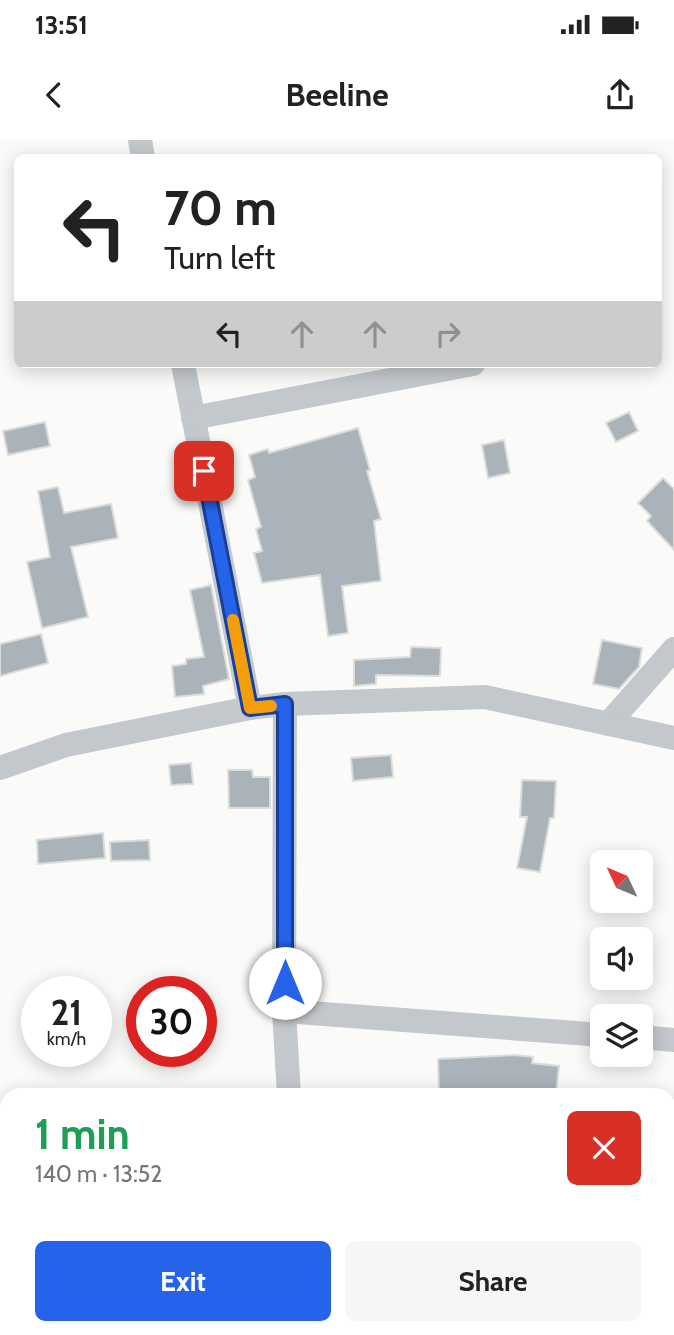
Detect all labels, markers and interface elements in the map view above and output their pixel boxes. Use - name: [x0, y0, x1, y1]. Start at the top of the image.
- text: 13:51: [35, 9, 88, 41]
- text: Beeline: [285, 75, 389, 114]
- icon: back: [35, 76, 73, 114]
- icon: share: [601, 76, 639, 114]
- text: 70 m: [164, 178, 277, 237]
- icon: left: [49, 182, 140, 273]
- text: Turn left: [164, 238, 275, 277]
- icon: left: [210, 315, 248, 353]
- icon: ahead: [283, 315, 321, 353]
- icon: ahead: [356, 315, 394, 353]
- icon: right: [429, 315, 467, 353]
- pin: [174, 441, 234, 501]
- icon: arrive: [185, 452, 223, 490]
- north arrow: [590, 850, 653, 914]
- map controls: [590, 850, 653, 1067]
- button: sound: [590, 927, 653, 990]
- position arrow: [248, 946, 322, 1020]
- speed limit sign: 30: [126, 976, 217, 1067]
- text: 21: [51, 991, 82, 1034]
- button: layers: [590, 1004, 653, 1067]
- text: km/h: [47, 1028, 86, 1050]
- text: 1 min: [35, 1108, 130, 1160]
- button: close: [567, 1111, 641, 1185]
- text: 140 m · 13:52: [35, 1160, 162, 1188]
- button: Exit: [35, 1241, 331, 1321]
- button: Share: [345, 1241, 641, 1321]

